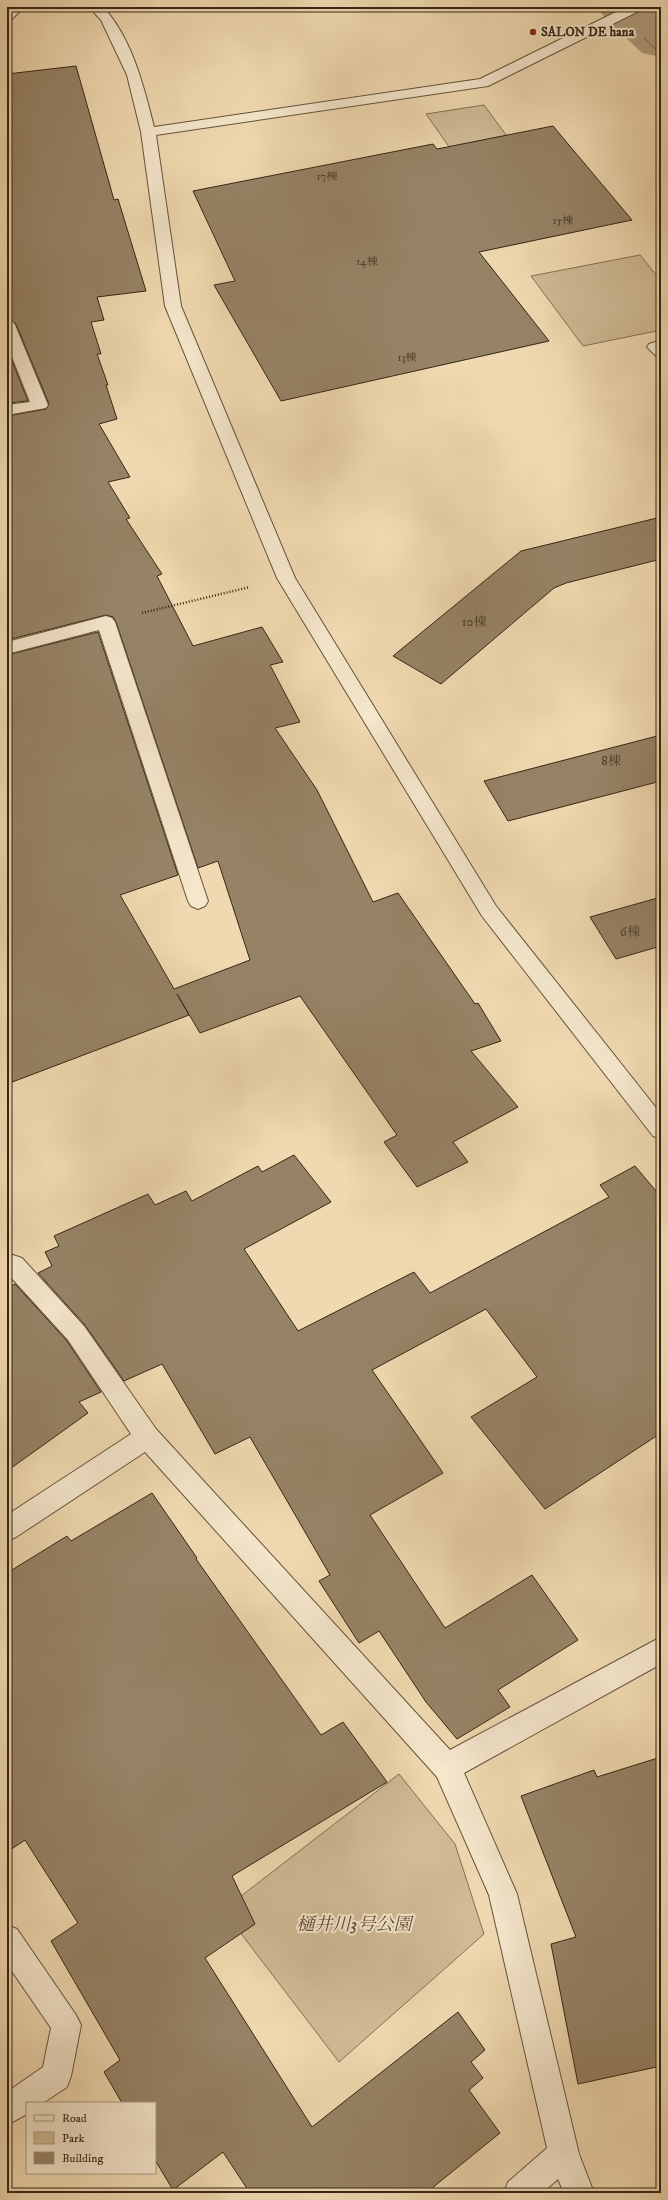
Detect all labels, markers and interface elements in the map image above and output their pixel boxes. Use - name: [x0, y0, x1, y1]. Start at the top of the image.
- place label: SALON DE hana: [541, 24, 635, 40]
- marker: SALON DE hana: [528, 27, 538, 37]
- house number: 17棟: [317, 170, 337, 184]
- house number: 15棟: [553, 214, 573, 228]
- house number: 14棟: [356, 255, 378, 269]
- house number: 13棟: [397, 351, 417, 365]
- house number: 10棟: [462, 614, 486, 630]
- house number: 8棟: [601, 753, 621, 769]
- house number: 6棟: [620, 924, 640, 940]
- park label: 樋井川3号公園: [297, 1914, 414, 1936]
- legend: [26, 2102, 156, 2174]
- text: Road: [62, 2111, 87, 2126]
- text: Park: [62, 2131, 84, 2146]
- text: Building: [62, 2151, 103, 2166]

